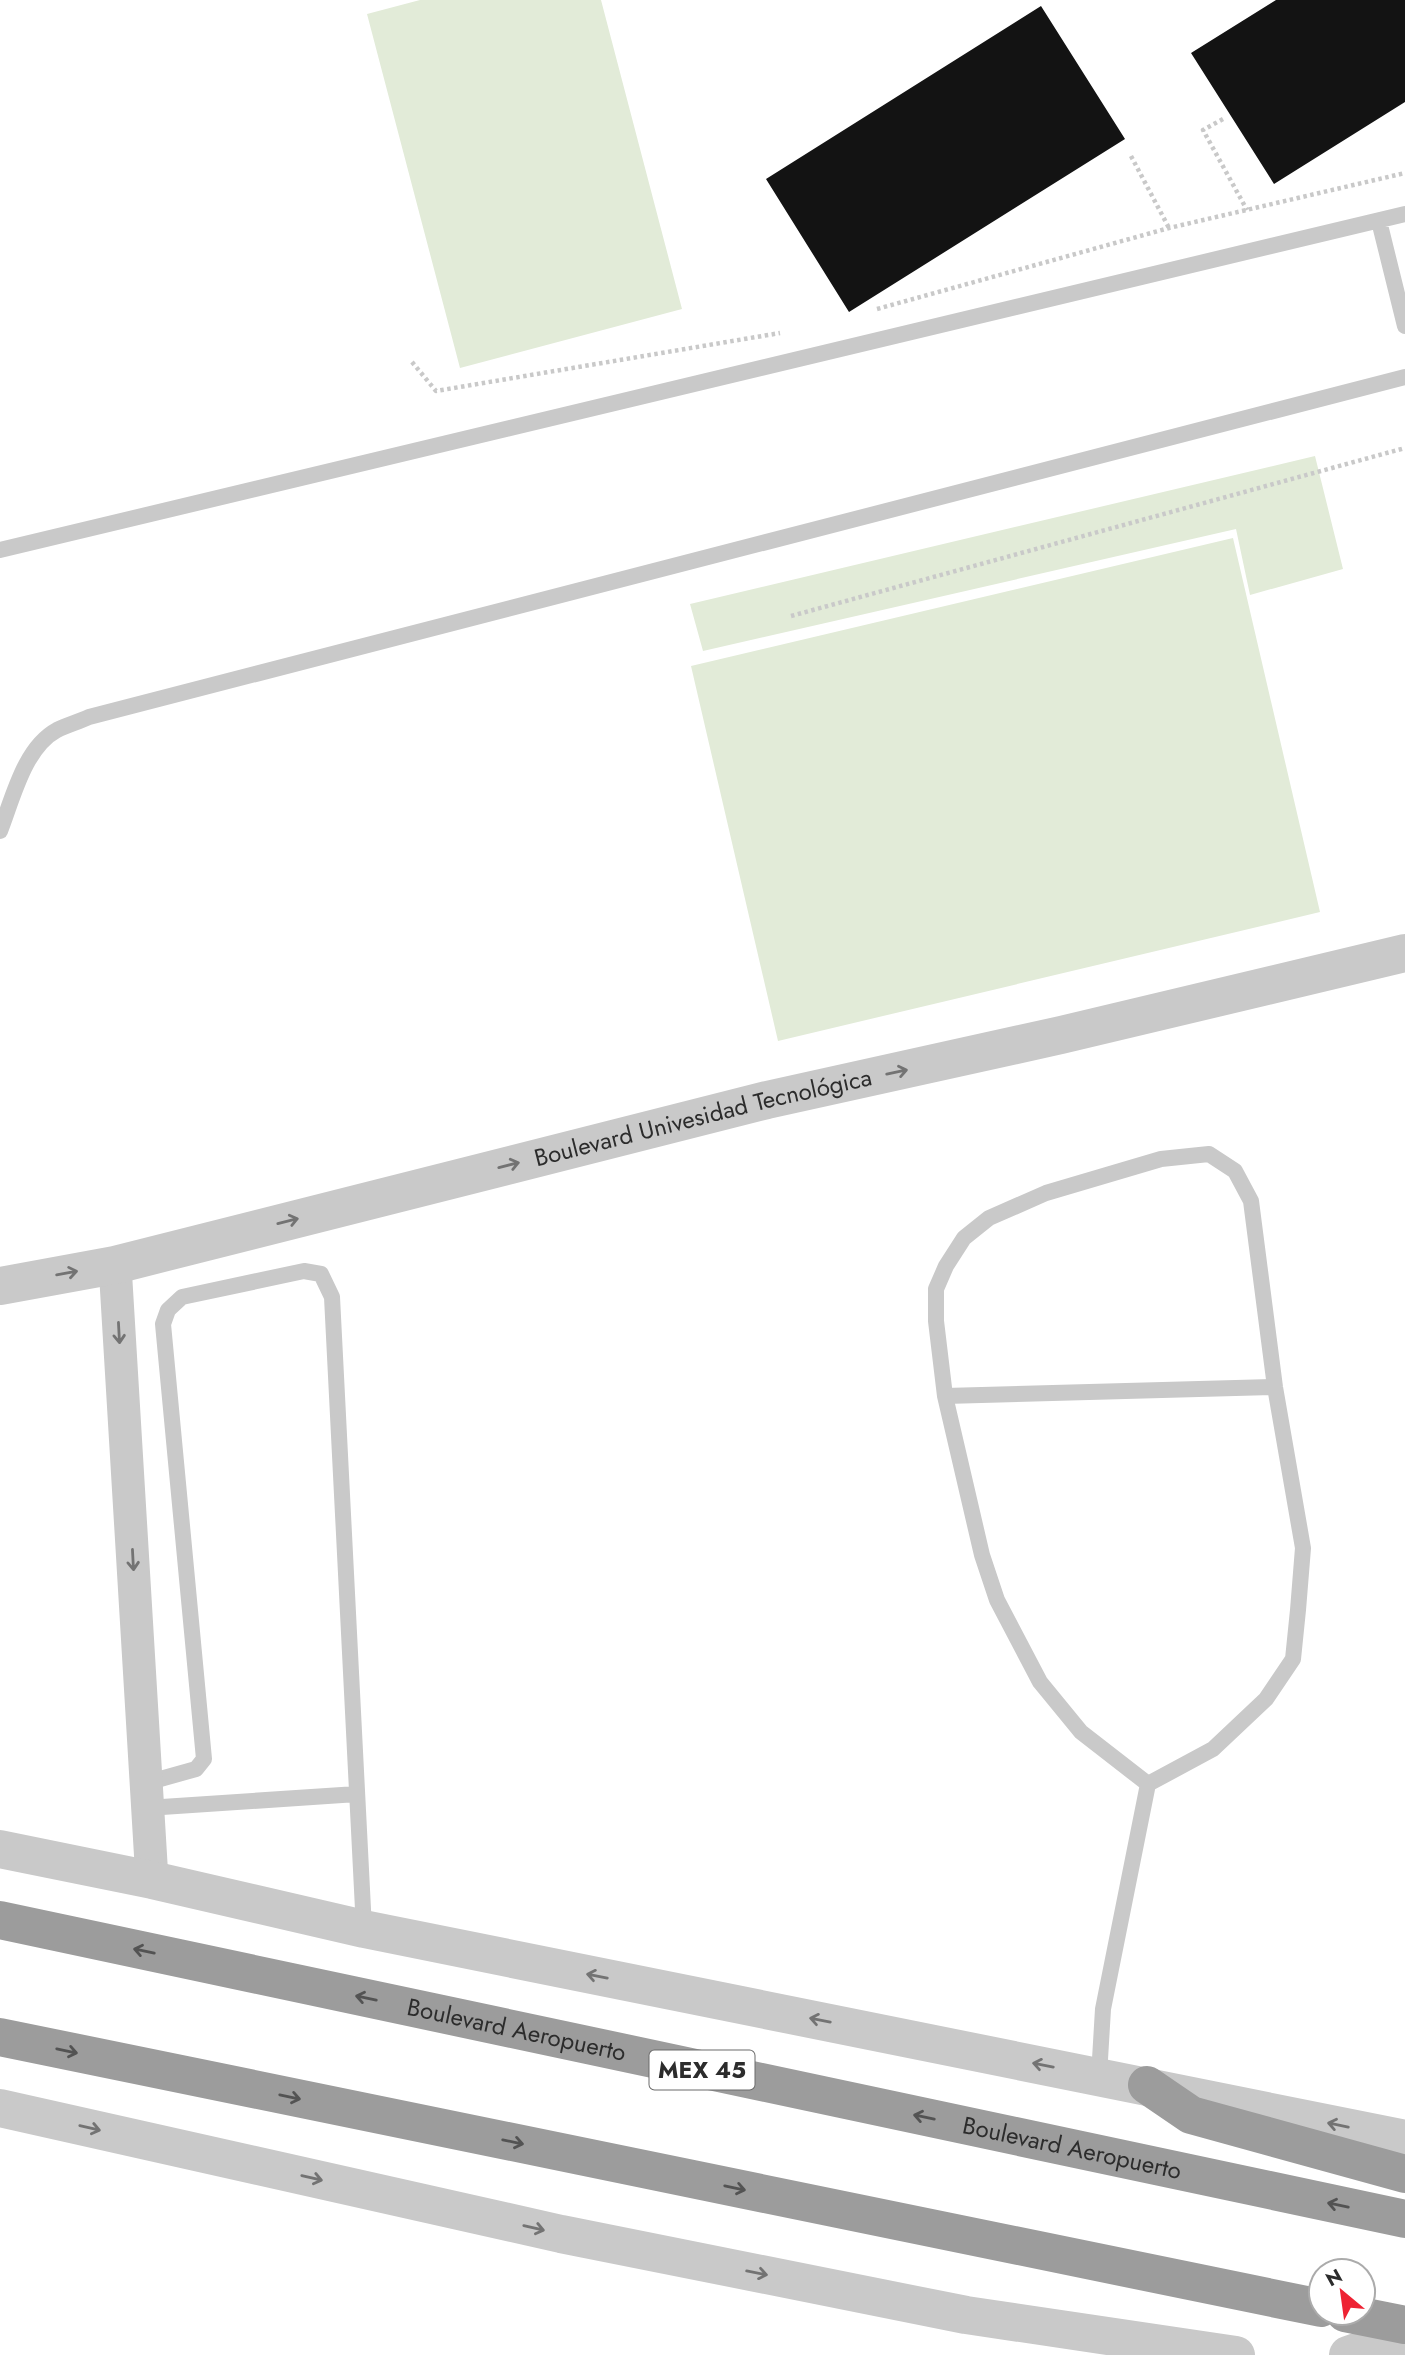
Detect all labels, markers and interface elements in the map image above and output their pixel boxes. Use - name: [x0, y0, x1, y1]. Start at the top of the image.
- street label: Boulevard Univesidad Tecnológica: [530, 1059, 875, 1175]
- one-way arrow: [885, 1064, 908, 1078]
- one-way arrow: [497, 1158, 520, 1171]
- one-way arrow: [277, 1214, 299, 1227]
- one-way arrow: [55, 1266, 78, 1280]
- one-way arrow: [113, 1321, 126, 1343]
- one-way arrow: [126, 1548, 139, 1571]
- one-way arrow: [133, 1943, 155, 1956]
- one-way arrow: [586, 1968, 609, 1982]
- street label: Boulevard Aeropuerto: [404, 1989, 629, 2070]
- one-way arrow: [355, 1991, 378, 2005]
- one-way arrow: [809, 2013, 832, 2027]
- one-way arrow: [55, 2044, 78, 2058]
- road number: MEX 45: [650, 2050, 754, 2090]
- one-way arrow: [1032, 2058, 1055, 2072]
- one-way arrow: [278, 2090, 301, 2104]
- street label: Boulevard Aeropuerto: [959, 2107, 1185, 2188]
- one-way arrow: [913, 2110, 936, 2123]
- one-way arrow: [1327, 2118, 1350, 2132]
- one-way arrow: [79, 2123, 101, 2136]
- one-way arrow: [501, 2136, 524, 2150]
- one-way arrow: [300, 2172, 323, 2186]
- one-way arrow: [723, 2182, 746, 2195]
- one-way arrow: [1327, 2198, 1350, 2212]
- one-way arrow: [522, 2222, 545, 2236]
- north arrow: [1307, 2257, 1377, 2327]
- text: N: [1321, 2262, 1347, 2293]
- one-way arrow: [745, 2267, 768, 2281]

